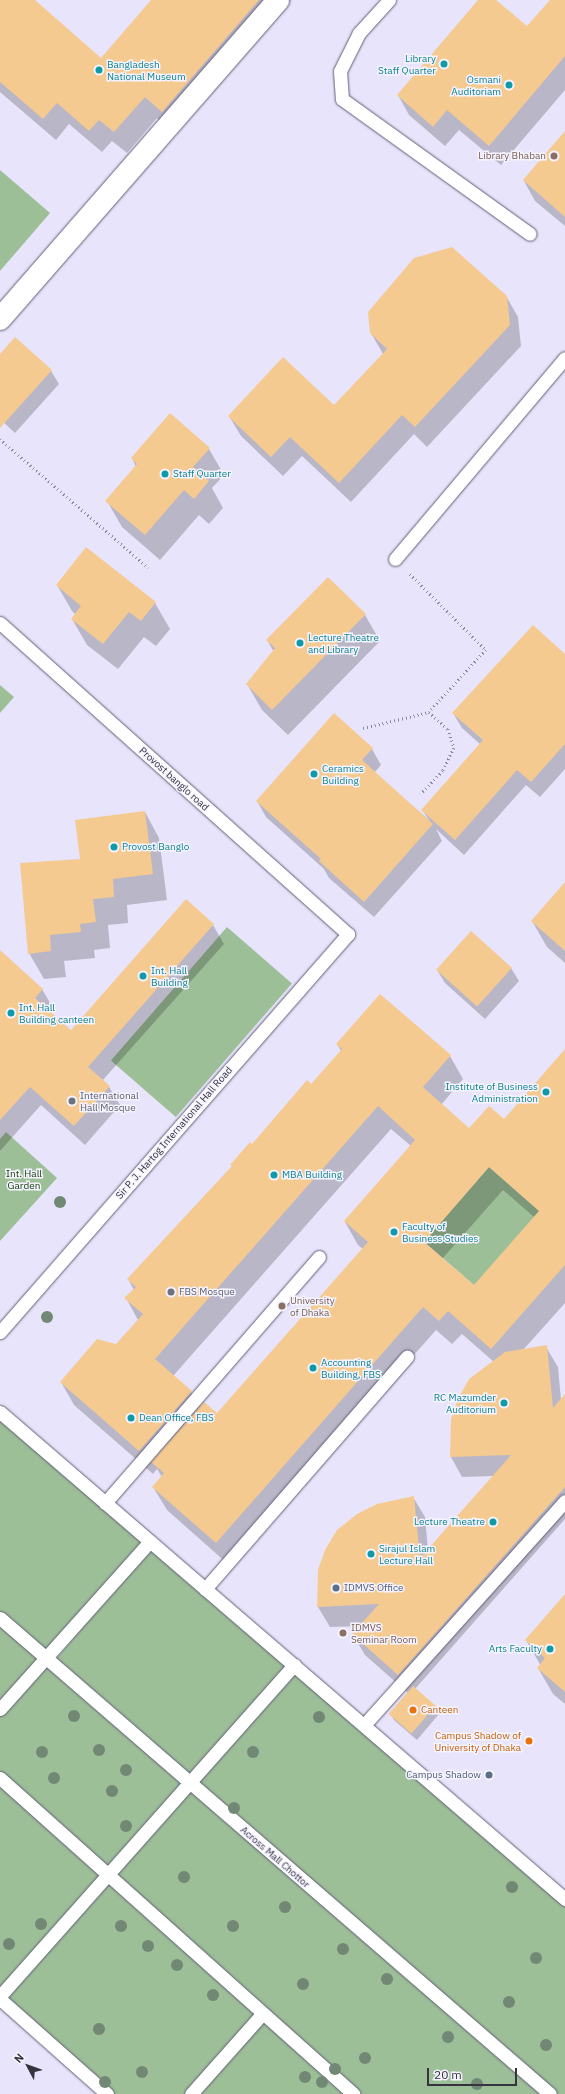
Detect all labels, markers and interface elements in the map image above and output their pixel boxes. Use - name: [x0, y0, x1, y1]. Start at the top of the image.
- place label: Library Staff Quarter: [378, 52, 436, 76]
- place label: Bangladesh National Museum: [107, 58, 186, 82]
- marker: Library Staff Quarter: [439, 59, 449, 69]
- marker: Bangladesh National Museum: [94, 65, 104, 75]
- place label: Osmani Auditoriam: [451, 73, 501, 96]
- marker: Osmani Auditoriam: [504, 80, 514, 90]
- place label: Library Bhaban: [478, 150, 546, 162]
- marker: Library Bhaban: [549, 151, 559, 161]
- place label: Staff Quarter: [173, 468, 231, 480]
- marker: Staff Quarter: [160, 469, 170, 479]
- place label: Lecture Theatre and Library: [308, 631, 379, 654]
- marker: Lecture Theatre and Library: [295, 638, 305, 648]
- street label: Provost banglo road: [137, 745, 211, 813]
- place label: Ceramics Building: [322, 762, 364, 786]
- marker: Ceramics Building: [309, 769, 319, 779]
- place label: Provost Banglo: [122, 841, 189, 853]
- marker: Provost Banglo: [109, 842, 119, 852]
- place label: Int. Hall Building: [151, 964, 188, 988]
- marker: Int. Hall Building: [138, 971, 148, 981]
- place label: Int. Hall Building canteen: [19, 1001, 94, 1024]
- marker: Int. Hall Building canteen: [6, 1008, 16, 1018]
- street label: Sir P. J. Hartog International Hall Road: [113, 1064, 235, 1202]
- place label: Institute of Business Administration: [445, 1080, 538, 1104]
- marker: Institute of Business Administration: [541, 1087, 551, 1097]
- place label: International Hall Mosque: [80, 1089, 139, 1112]
- marker: International Hall Mosque: [67, 1096, 77, 1106]
- park label: Int. Hall Garden: [6, 1167, 42, 1190]
- place label: MBA Building: [282, 1169, 342, 1181]
- marker: MBA Building: [269, 1170, 279, 1180]
- place label: Faculty of Business Studies: [402, 1220, 478, 1244]
- marker: Faculty of Business Studies: [389, 1227, 399, 1237]
- place label: FBS Mosque: [179, 1286, 235, 1298]
- marker: FBS Mosque: [166, 1287, 176, 1297]
- place label: University of Dhaka: [290, 1294, 335, 1318]
- marker: University of Dhaka: [277, 1301, 287, 1311]
- place label: Accounting Building, FBS: [321, 1356, 381, 1380]
- marker: Accounting Building, FBS: [308, 1363, 318, 1373]
- place label: RC Mazumder Auditorium: [434, 1391, 496, 1414]
- marker: RC Mazumder Auditorium: [499, 1398, 509, 1408]
- place label: Dean Office, FBS: [139, 1412, 214, 1424]
- marker: Dean Office, FBS: [126, 1413, 136, 1423]
- place label: Lecture Theatre: [414, 1516, 485, 1528]
- marker: Lecture Theatre: [488, 1517, 498, 1527]
- place label: Sirajul Islam Lecture Hall: [379, 1542, 435, 1566]
- marker: Sirajul Islam Lecture Hall: [366, 1549, 376, 1559]
- place label: IDMVS Office: [344, 1582, 403, 1594]
- marker: IDMVS Office: [331, 1583, 341, 1593]
- place label: IDMVS Seminar Room: [351, 1621, 417, 1644]
- marker: IDMVS Seminar Room: [338, 1628, 348, 1638]
- place label: Arts Faculty: [489, 1643, 542, 1655]
- marker: Arts Faculty: [545, 1644, 555, 1654]
- place label: Canteen: [421, 1704, 458, 1716]
- marker: Canteen: [408, 1705, 418, 1715]
- place label: Campus Shadow of University of Dhaka: [434, 1729, 521, 1752]
- marker: Campus Shadow of University of Dhaka: [524, 1736, 534, 1746]
- place label: Campus Shadow: [406, 1769, 481, 1781]
- marker: Campus Shadow: [484, 1770, 494, 1780]
- street label: Across Mall Chottor: [238, 1824, 312, 1890]
- north arrow: [8, 2046, 48, 2086]
- text: N: [11, 2051, 27, 2066]
- scale bar: [429, 2060, 519, 2086]
- text: 20 m: [434, 2067, 462, 2082]

